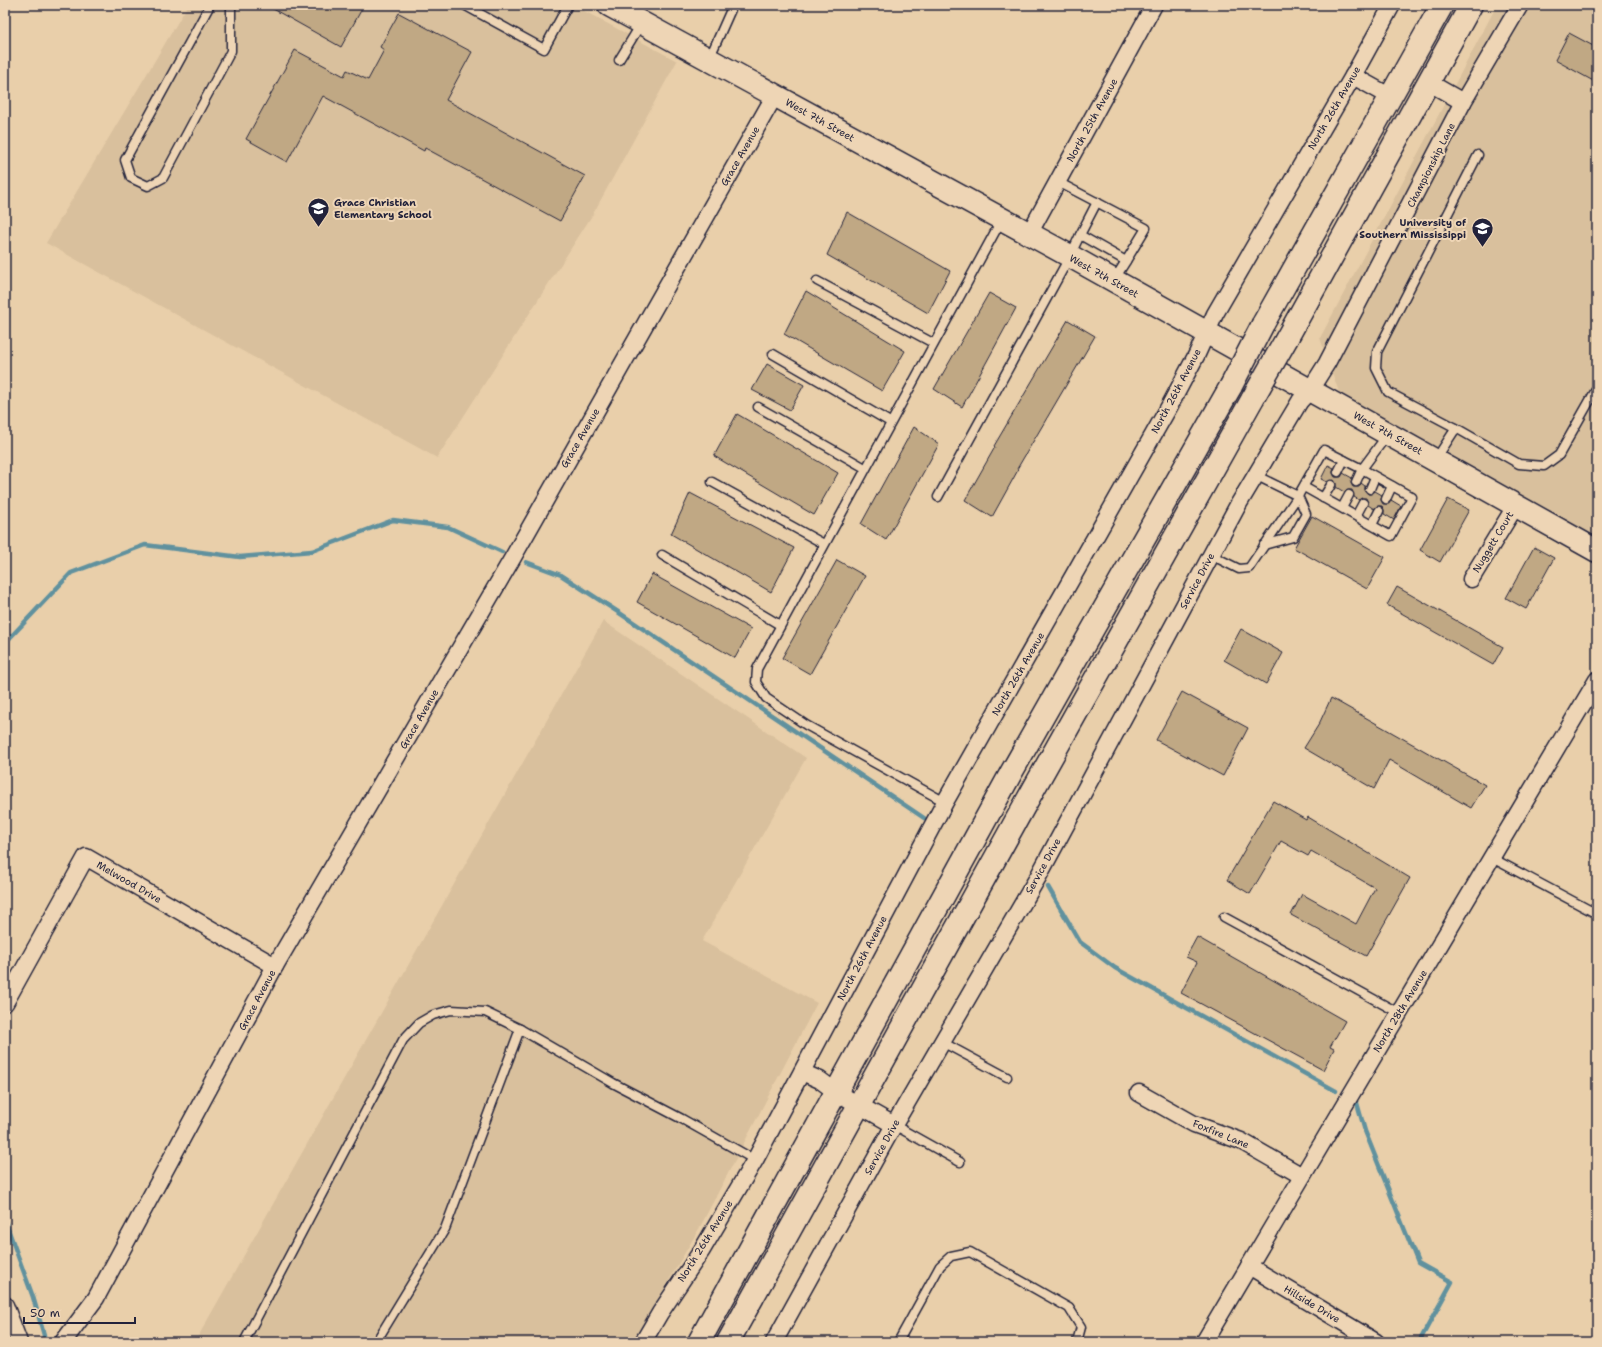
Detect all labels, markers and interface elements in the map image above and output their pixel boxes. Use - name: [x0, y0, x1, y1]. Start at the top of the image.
- street label: North 26th Avenue: [1305, 64, 1363, 152]
- street label: North 25th Avenue: [1064, 76, 1121, 164]
- street label: West 7th Street: [783, 96, 857, 144]
- street label: Championship Lane: [1404, 120, 1458, 210]
- street label: Grace Avenue: [718, 123, 763, 188]
- school or university icon: Grace Christian Elementary School: [306, 195, 332, 228]
- place label: Grace Christian Elementary School: [334, 196, 432, 221]
- school or university icon: University of Southern Mississippi: [1469, 215, 1495, 248]
- place label: University of Southern Mississippi: [1359, 216, 1466, 241]
- street label: West 7th Street: [1067, 252, 1141, 300]
- street label: North 26th Avenue: [1148, 346, 1204, 436]
- street label: Grace Avenue: [558, 405, 603, 470]
- street label: West 7th Street: [1351, 409, 1425, 457]
- street label: Nuggett Court: [1470, 509, 1516, 575]
- street label: Service Drive: [1177, 550, 1217, 611]
- street label: North 26th Avenue: [989, 630, 1047, 718]
- street label: Grace Avenue: [397, 686, 442, 751]
- street label: Service Drive: [1022, 835, 1064, 896]
- street label: Melwood Drive: [94, 858, 164, 906]
- street label: North 26th Avenue: [834, 913, 890, 1003]
- street label: Grace Avenue: [236, 967, 279, 1033]
- street label: North 28th Avenue: [1370, 967, 1430, 1055]
- street label: Service Drive: [861, 1116, 903, 1177]
- street label: Foxfire Lane: [1191, 1117, 1251, 1151]
- street label: North 26th Avenue: [675, 1197, 736, 1284]
- street label: Hillside Drive: [1282, 1282, 1343, 1326]
- scale bar: [24, 1299, 135, 1325]
- text: 50 m: [30, 1305, 60, 1321]

